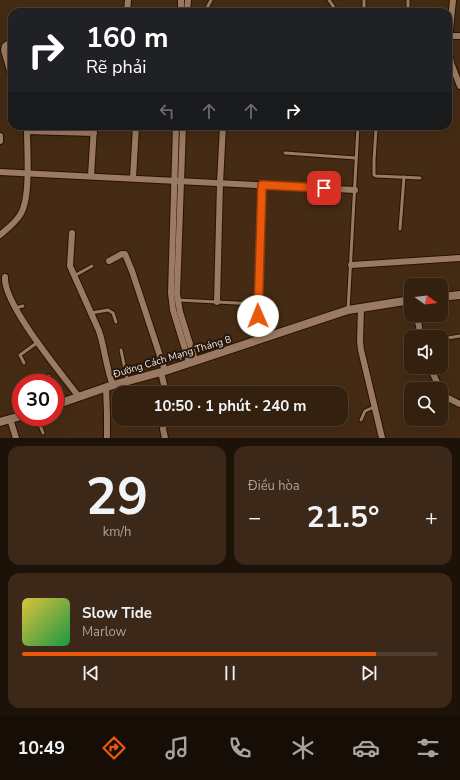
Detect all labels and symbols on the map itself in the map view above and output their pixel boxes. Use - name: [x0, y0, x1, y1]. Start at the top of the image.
- pin: [307, 171, 341, 205]
- north arrow: [404, 278, 448, 322]
- position arrow: [237, 295, 279, 337]
- street label: Đường Cách Mạng Tháng 8: [111, 332, 233, 382]
- speed limit sign: 30: [12, 374, 64, 426]

